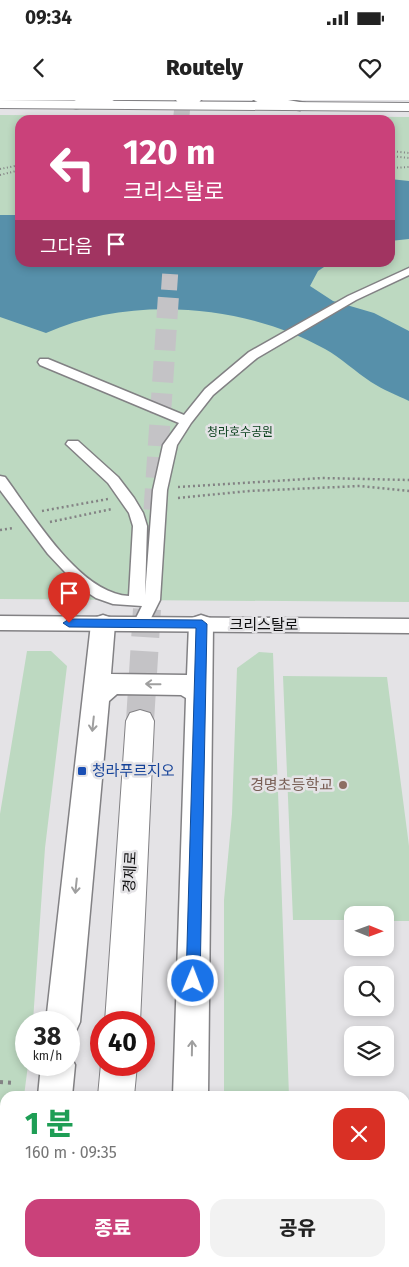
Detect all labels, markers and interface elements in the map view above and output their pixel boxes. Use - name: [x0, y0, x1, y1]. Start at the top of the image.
- text: 09:34: [25, 6, 72, 29]
- icon: back: [25, 54, 53, 82]
- text: Routely: [166, 54, 243, 81]
- icon: heart: [356, 54, 384, 82]
- text: 120 m: [123, 131, 216, 173]
- icon: left: [40, 135, 105, 200]
- text: 크리스탈로: [123, 178, 224, 205]
- icon: arrive: [102, 230, 130, 258]
- text: 그다음: [40, 235, 92, 258]
- park label: 청라호수공원: [207, 425, 273, 439]
- pin: [48, 572, 90, 623]
- icon: arrive: [55, 579, 83, 607]
- street label: 크리스탈로: [229, 616, 299, 634]
- one-way arrow: [145, 680, 161, 689]
- one-way arrow: [88, 716, 97, 732]
- place label: 청라푸르지오: [92, 762, 175, 780]
- marker: 청라푸르지오: [76, 765, 88, 777]
- place label: 경명초등학교: [250, 776, 333, 794]
- marker: 경명초등학교: [337, 779, 349, 791]
- street label: 경제로: [120, 851, 140, 893]
- one-way arrow: [71, 878, 81, 894]
- north arrow: [344, 906, 394, 956]
- map controls: [344, 906, 394, 1076]
- position arrow: [166, 954, 218, 1006]
- button: search: [344, 966, 394, 1016]
- speed limit sign: 40: [90, 1011, 155, 1076]
- text: 38: [34, 1022, 61, 1052]
- button: layers: [344, 1026, 394, 1076]
- one-way arrow: [187, 1040, 197, 1056]
- text: km/h: [33, 1049, 62, 1063]
- text: 1 분: [25, 1106, 74, 1142]
- button: close: [333, 1108, 385, 1160]
- text: 160 m · 09:35: [25, 1143, 117, 1162]
- button: 종료: [25, 1199, 200, 1257]
- button: 공유: [210, 1199, 385, 1257]

